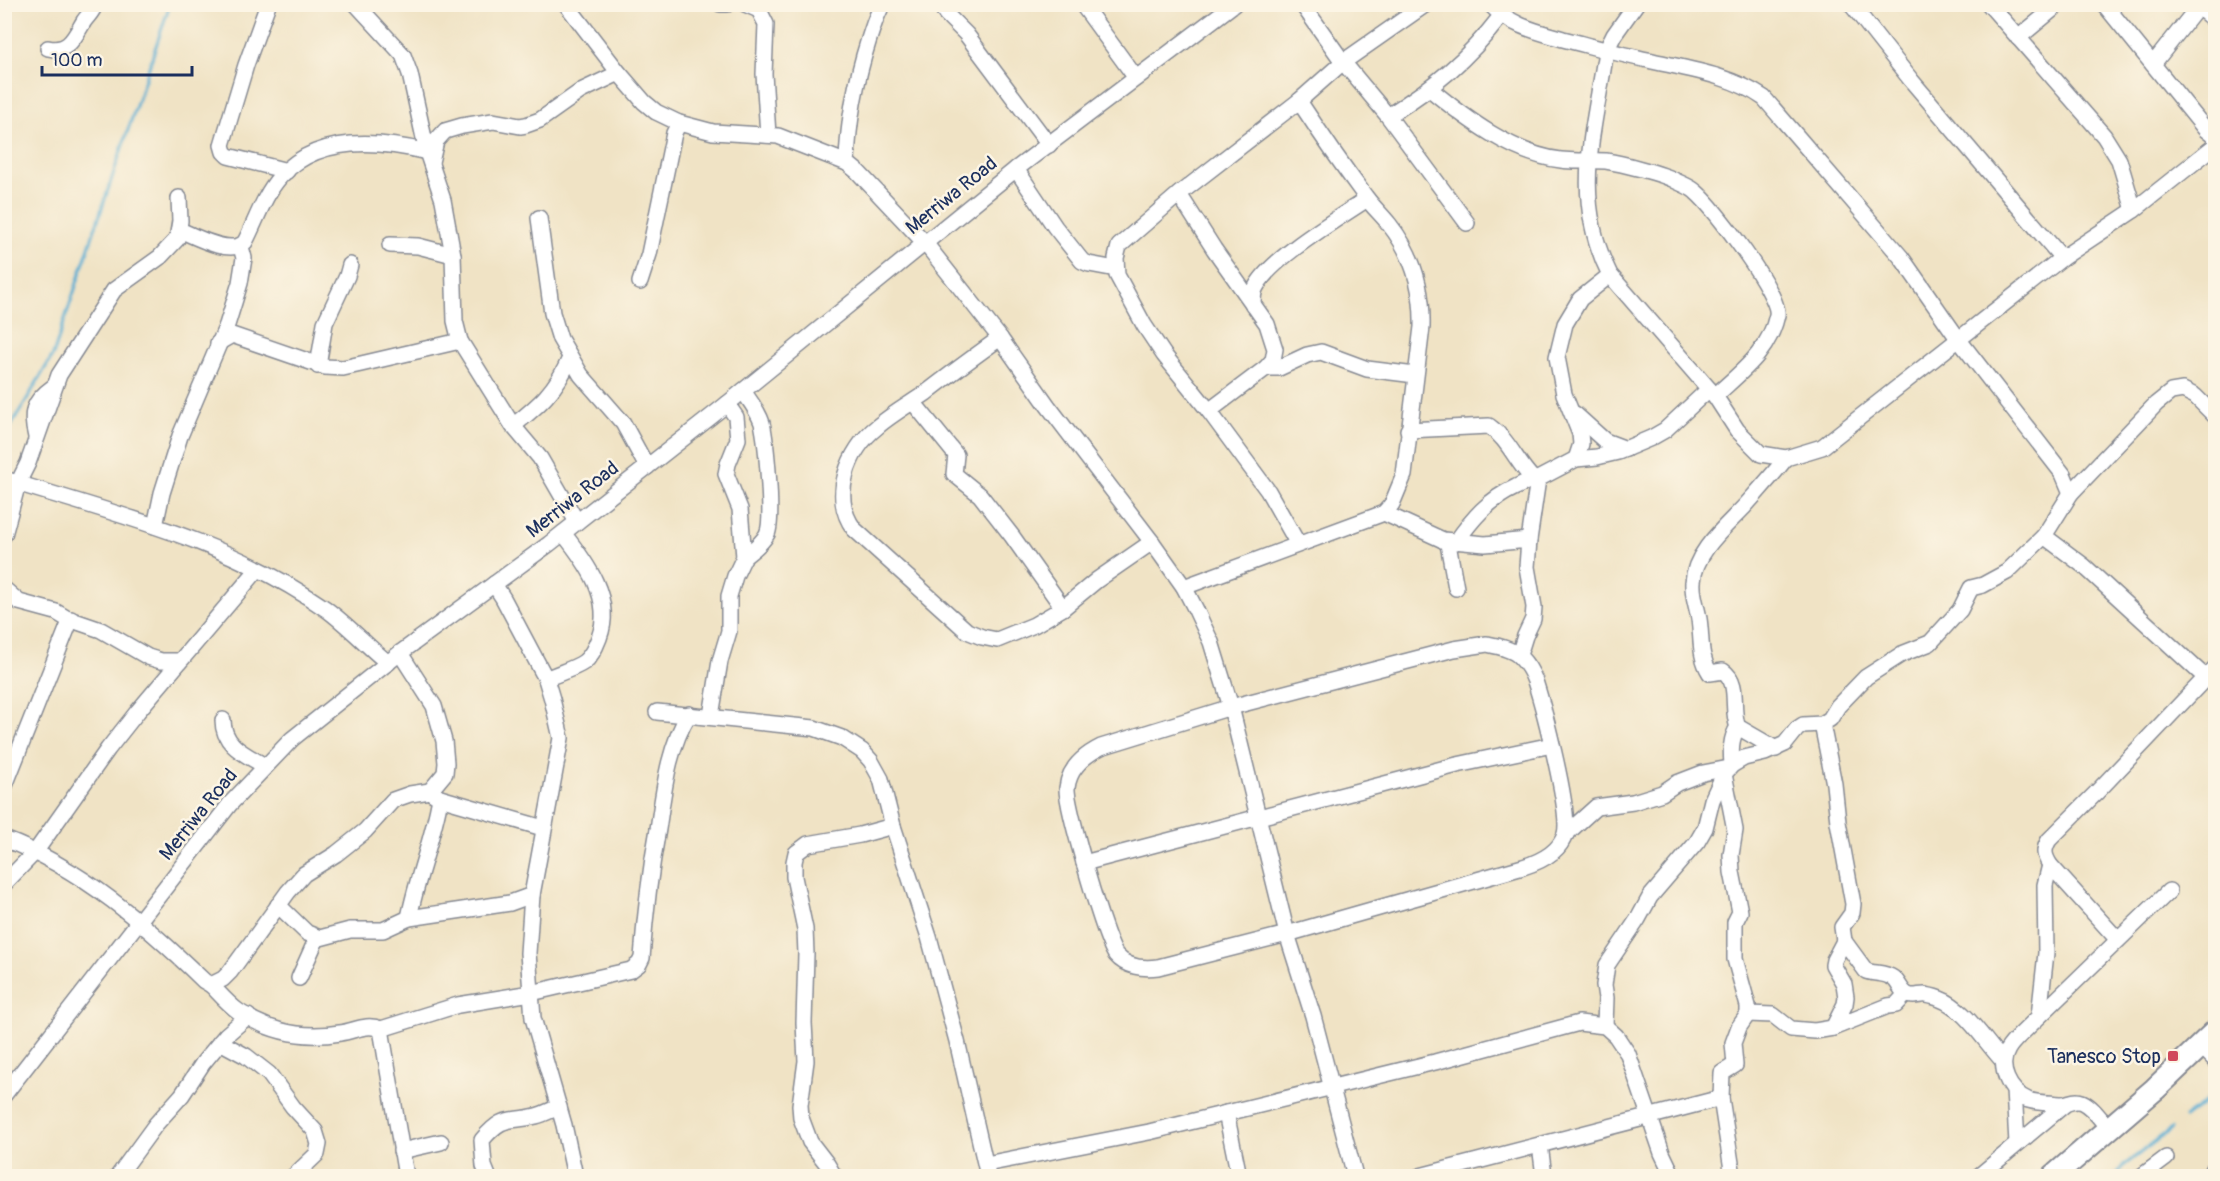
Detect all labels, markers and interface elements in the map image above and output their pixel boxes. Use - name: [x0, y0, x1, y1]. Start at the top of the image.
- scale bar: [42, 39, 192, 77]
- text: 100 m: [51, 49, 103, 72]
- street label: Merriwa Road: [900, 151, 1002, 240]
- street label: Merriwa Road: [521, 455, 624, 543]
- street label: Merriwa Road: [154, 763, 243, 865]
- place label: Tanesco Stop: [2047, 1044, 2161, 1069]
- marker: Tanesco Stop: [2166, 1049, 2180, 1063]

